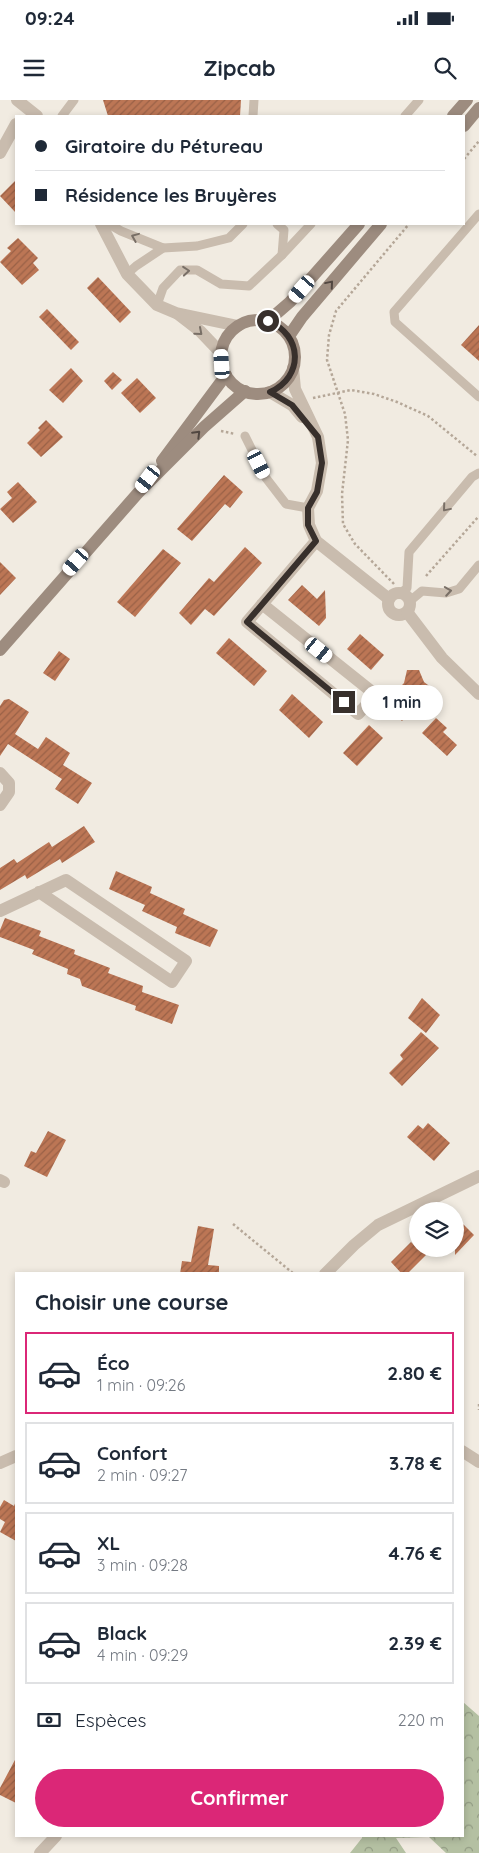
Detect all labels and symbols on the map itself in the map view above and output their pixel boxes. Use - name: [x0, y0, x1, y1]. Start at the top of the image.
- one-way arrow: [132, 233, 140, 243]
- one-way arrow: [183, 266, 191, 277]
- car: [286, 273, 317, 305]
- one-way arrow: [324, 281, 333, 290]
- route start: [257, 310, 279, 332]
- one-way arrow: [194, 326, 203, 335]
- car: [213, 349, 230, 379]
- one-way arrow: [192, 431, 201, 440]
- car: [245, 447, 272, 481]
- car: [132, 463, 163, 495]
- one-way arrow: [443, 502, 452, 511]
- car: [60, 546, 91, 578]
- one-way arrow: [445, 586, 453, 597]
- car: [302, 635, 335, 665]
- callout: 1 min: [362, 684, 444, 720]
- route end: [333, 691, 355, 713]

